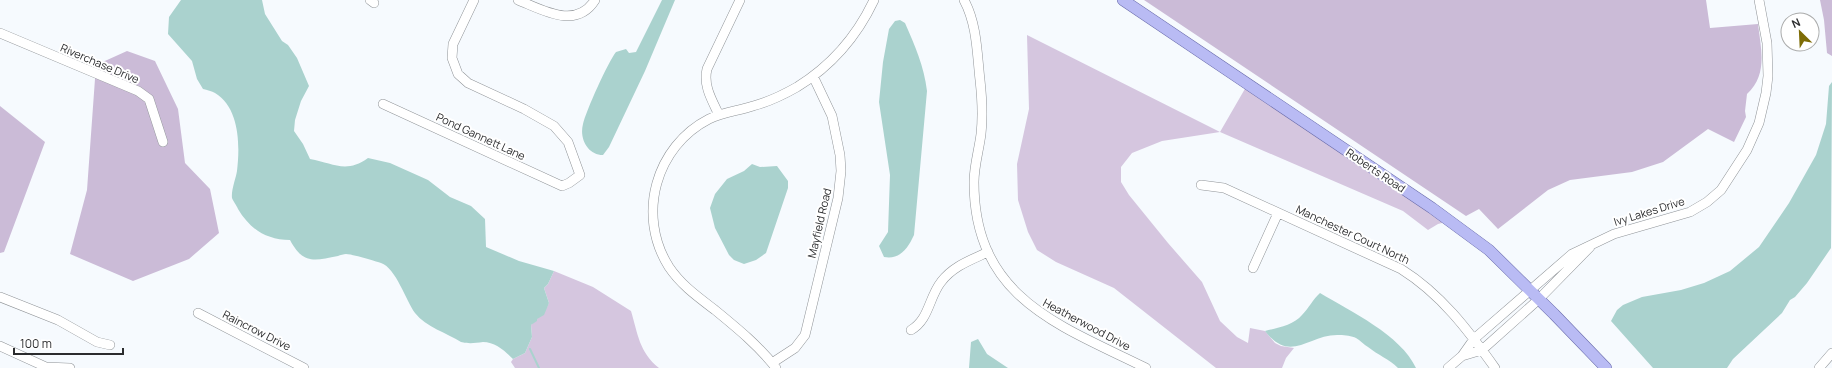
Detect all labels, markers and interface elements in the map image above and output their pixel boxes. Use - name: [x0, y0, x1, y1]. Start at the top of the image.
- north arrow: [1780, 12, 1820, 52]
- text: N: [1789, 14, 1802, 31]
- street label: Riverchase Drive: [58, 40, 142, 87]
- street label: Pond Gannett Lane: [434, 109, 528, 163]
- street label: Roberts Road: [1343, 145, 1409, 195]
- street label: Mayfield Road: [804, 187, 834, 259]
- street label: Ivy Lakes Drive: [1612, 193, 1687, 229]
- street label: Manchester Court North: [1294, 201, 1412, 267]
- street label: Heatherwood Drive: [1041, 295, 1134, 354]
- street label: Raincrow Drive: [220, 306, 294, 354]
- scale bar: [14, 330, 123, 356]
- text: 100 m: [20, 335, 52, 352]

